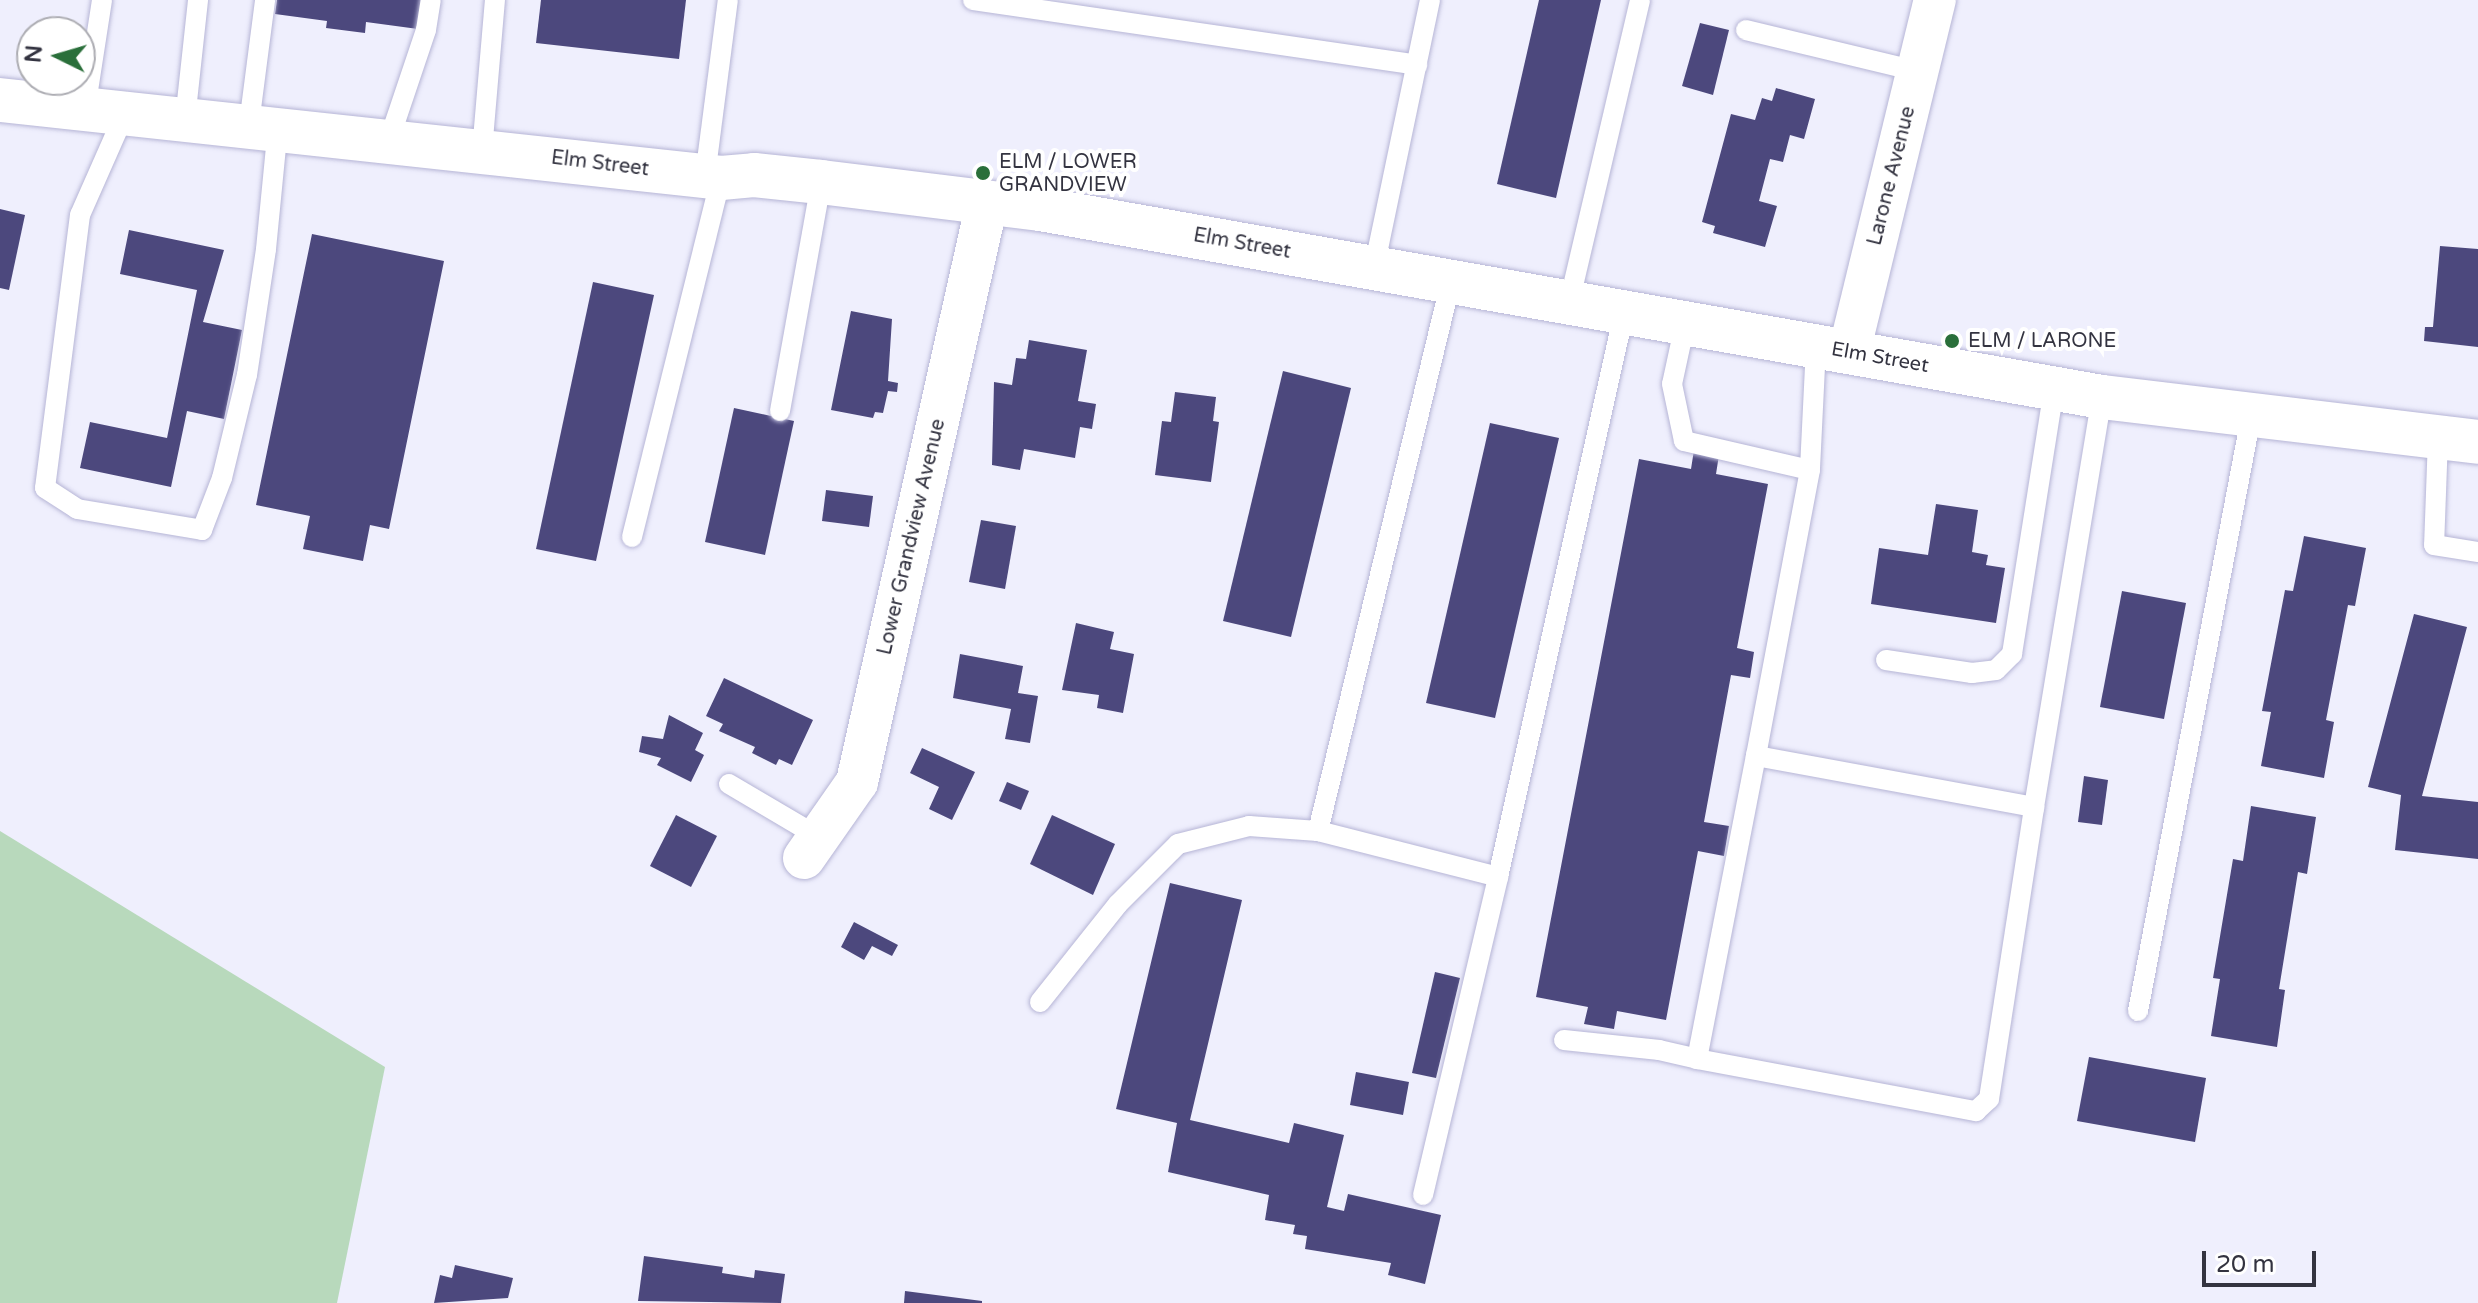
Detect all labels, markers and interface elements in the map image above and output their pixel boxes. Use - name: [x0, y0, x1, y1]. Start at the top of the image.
- north arrow: [16, 16, 96, 96]
- text: N: [20, 44, 48, 64]
- street label: Larone Avenue: [1863, 104, 1921, 248]
- street label: Elm Street: [550, 146, 650, 182]
- place label: ELM / LOWER GRANDVIEW: [999, 150, 1137, 197]
- marker: ELM / LOWER GRANDVIEW: [974, 164, 992, 182]
- street label: Elm Street: [1191, 224, 1293, 264]
- place label: ELM / LARONE: [1968, 329, 2116, 353]
- marker: ELM / LARONE: [1943, 332, 1961, 350]
- street label: Elm Street: [1829, 338, 1931, 378]
- street label: Lower Grandview Avenue: [873, 417, 951, 657]
- scale bar: [2206, 1235, 2320, 1285]
- text: 20 m: [2216, 1250, 2274, 1279]

